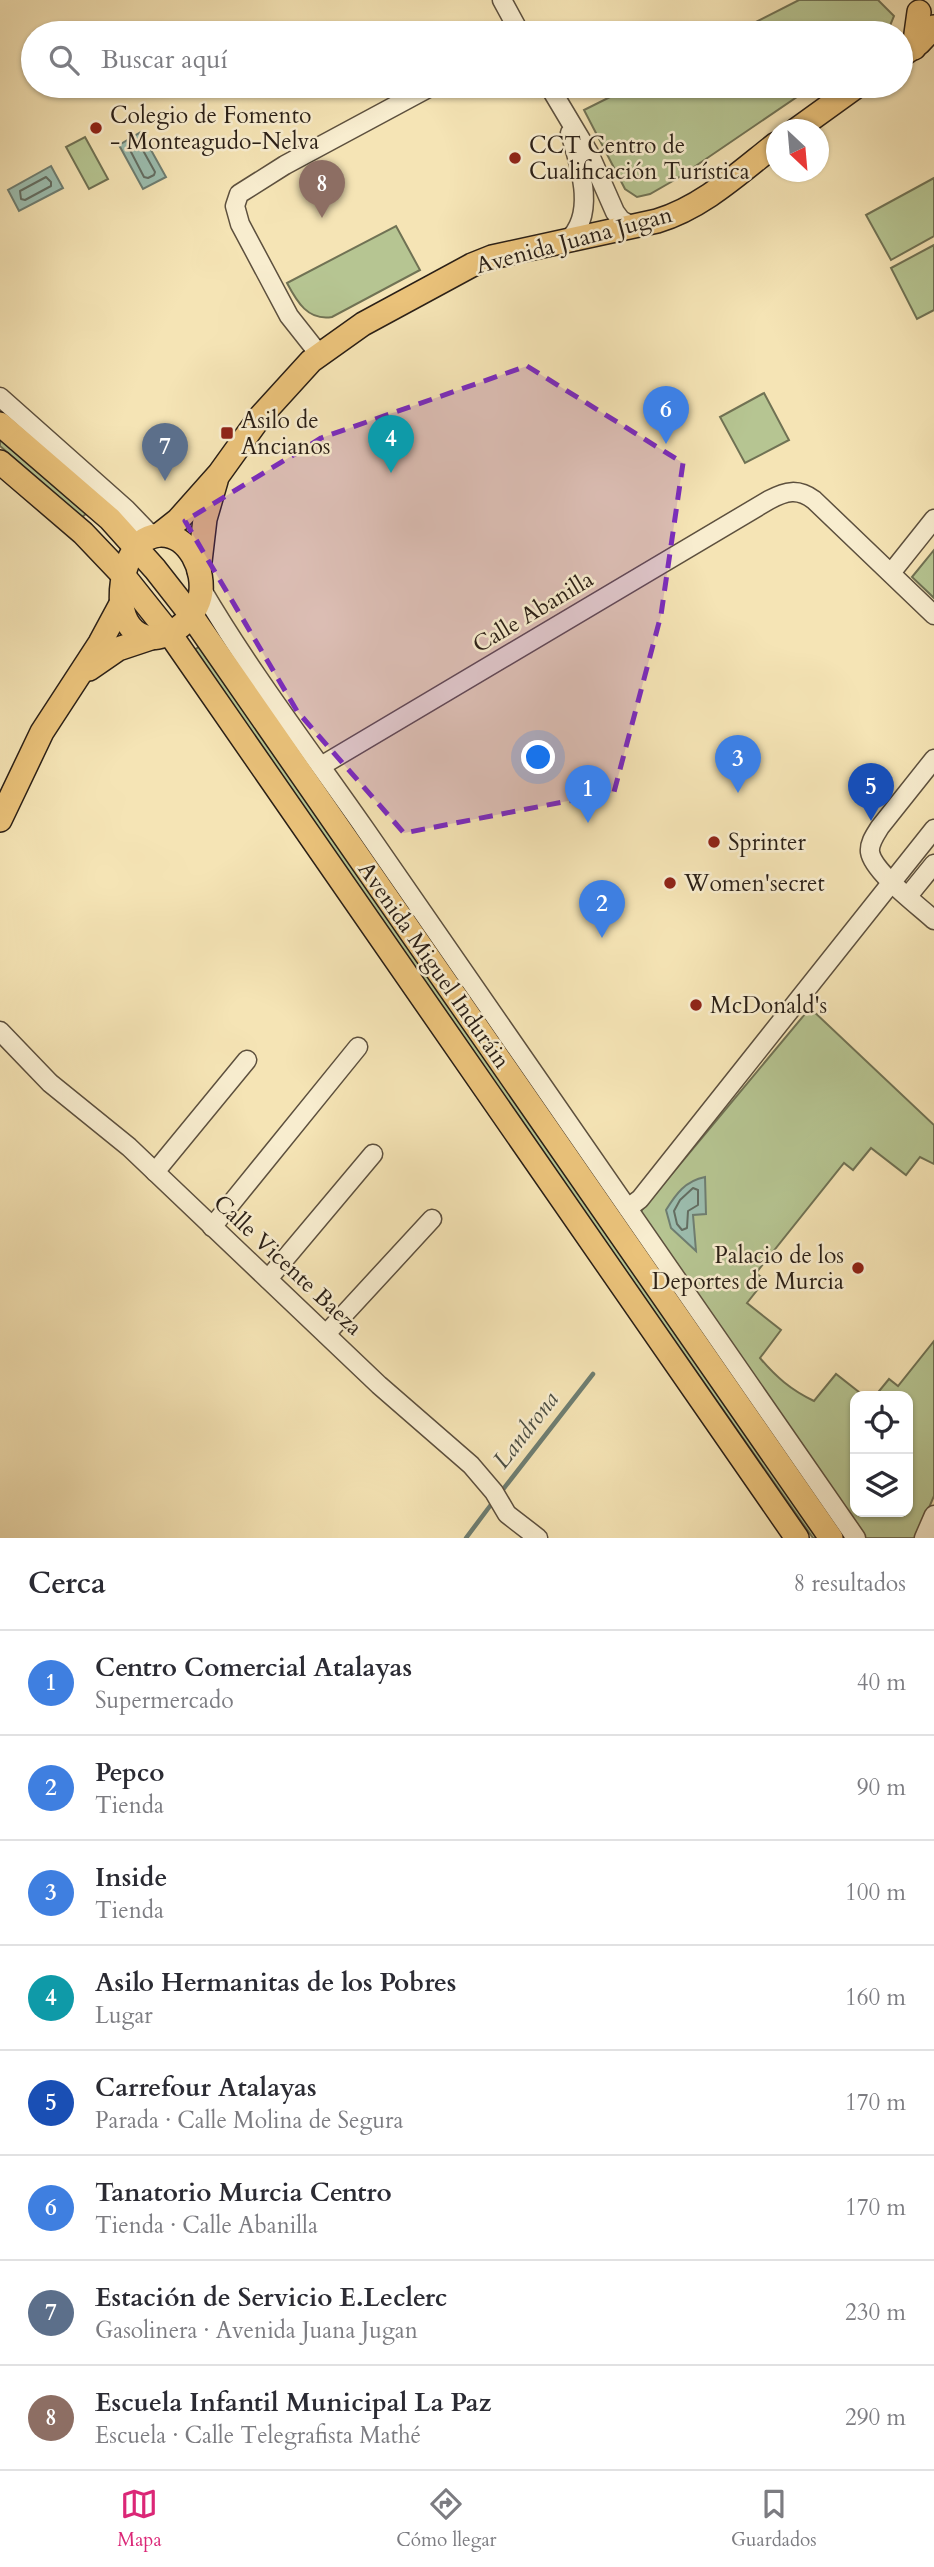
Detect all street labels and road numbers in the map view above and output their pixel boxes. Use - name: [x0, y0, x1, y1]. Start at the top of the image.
- street label: Avenida Juana Jugan: [472, 199, 676, 281]
- street label: Calle Abanilla: [467, 564, 599, 660]
- street label: Avenida Miguel Induráin: [351, 855, 517, 1075]
- street label: Calle Vicente Baeza: [207, 1188, 369, 1342]

